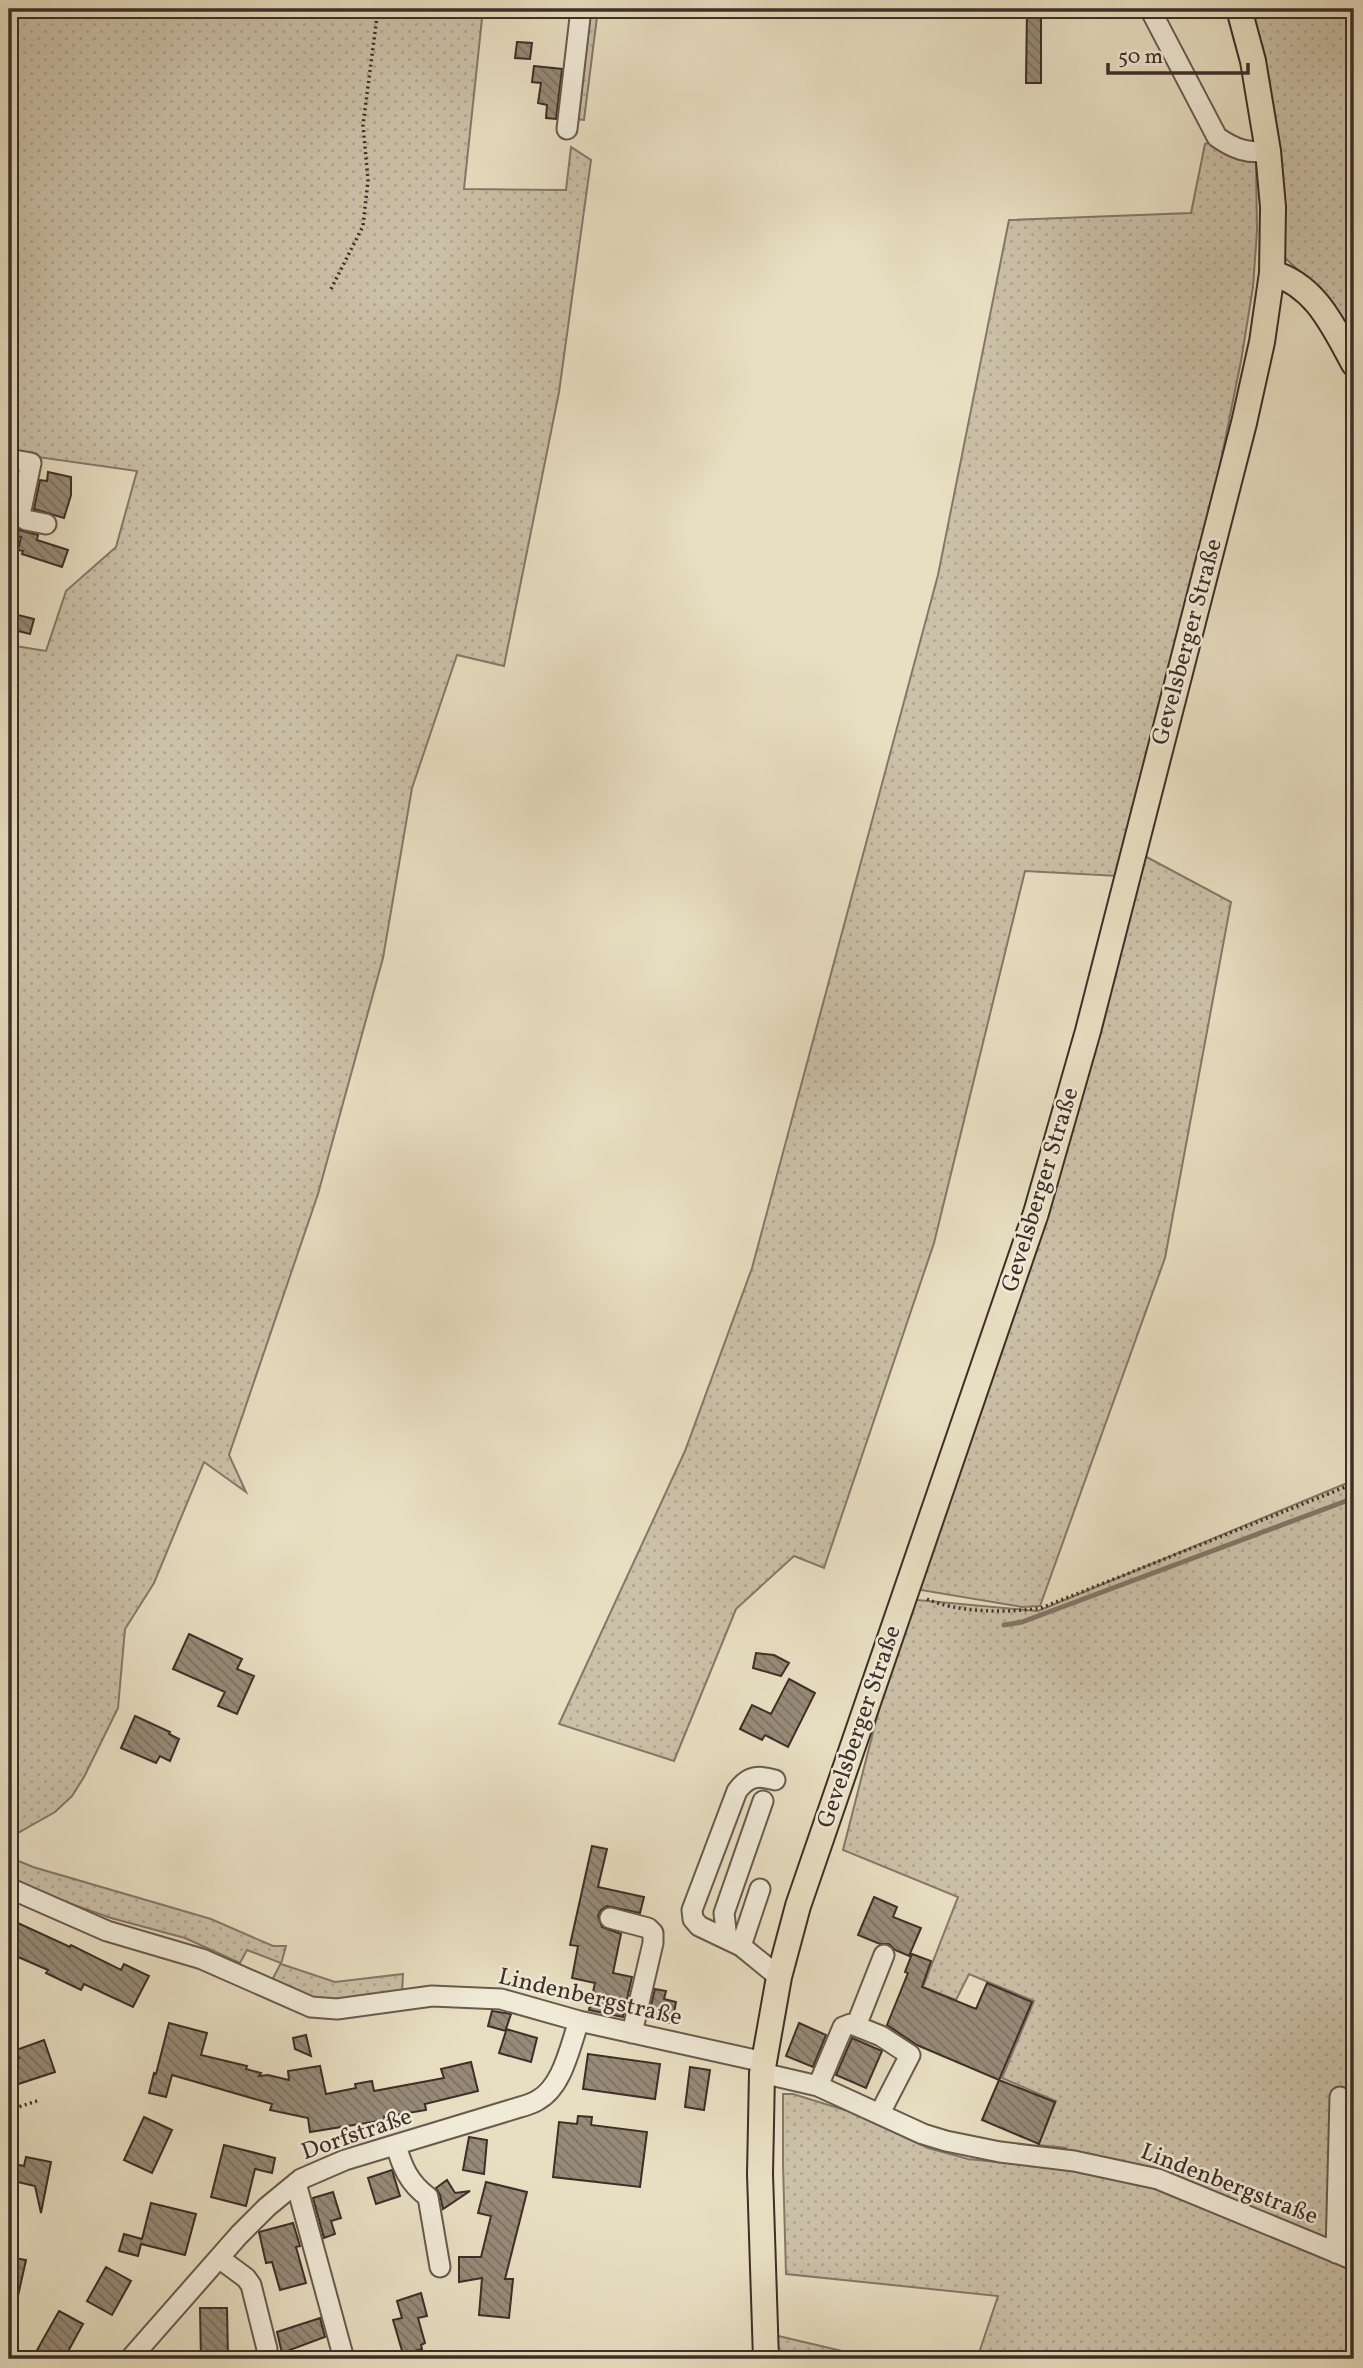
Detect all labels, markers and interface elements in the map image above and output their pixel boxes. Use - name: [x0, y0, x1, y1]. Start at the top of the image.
- scale bar: [1108, 32, 1248, 76]
- text: 50 m: [1118, 43, 1163, 72]
- street label: Gevelsberger Straße: [1144, 535, 1232, 749]
- street label: Gevelsberger Straße: [994, 1083, 1088, 1297]
- street label: Gevelsberger Straße: [809, 1621, 911, 1833]
- street label: Lindenbergstraße: [495, 1960, 685, 2036]
- street label: Dorfstraße: [297, 2100, 417, 2170]
- street label: Lindenbergstraße: [1135, 2136, 1323, 2234]

